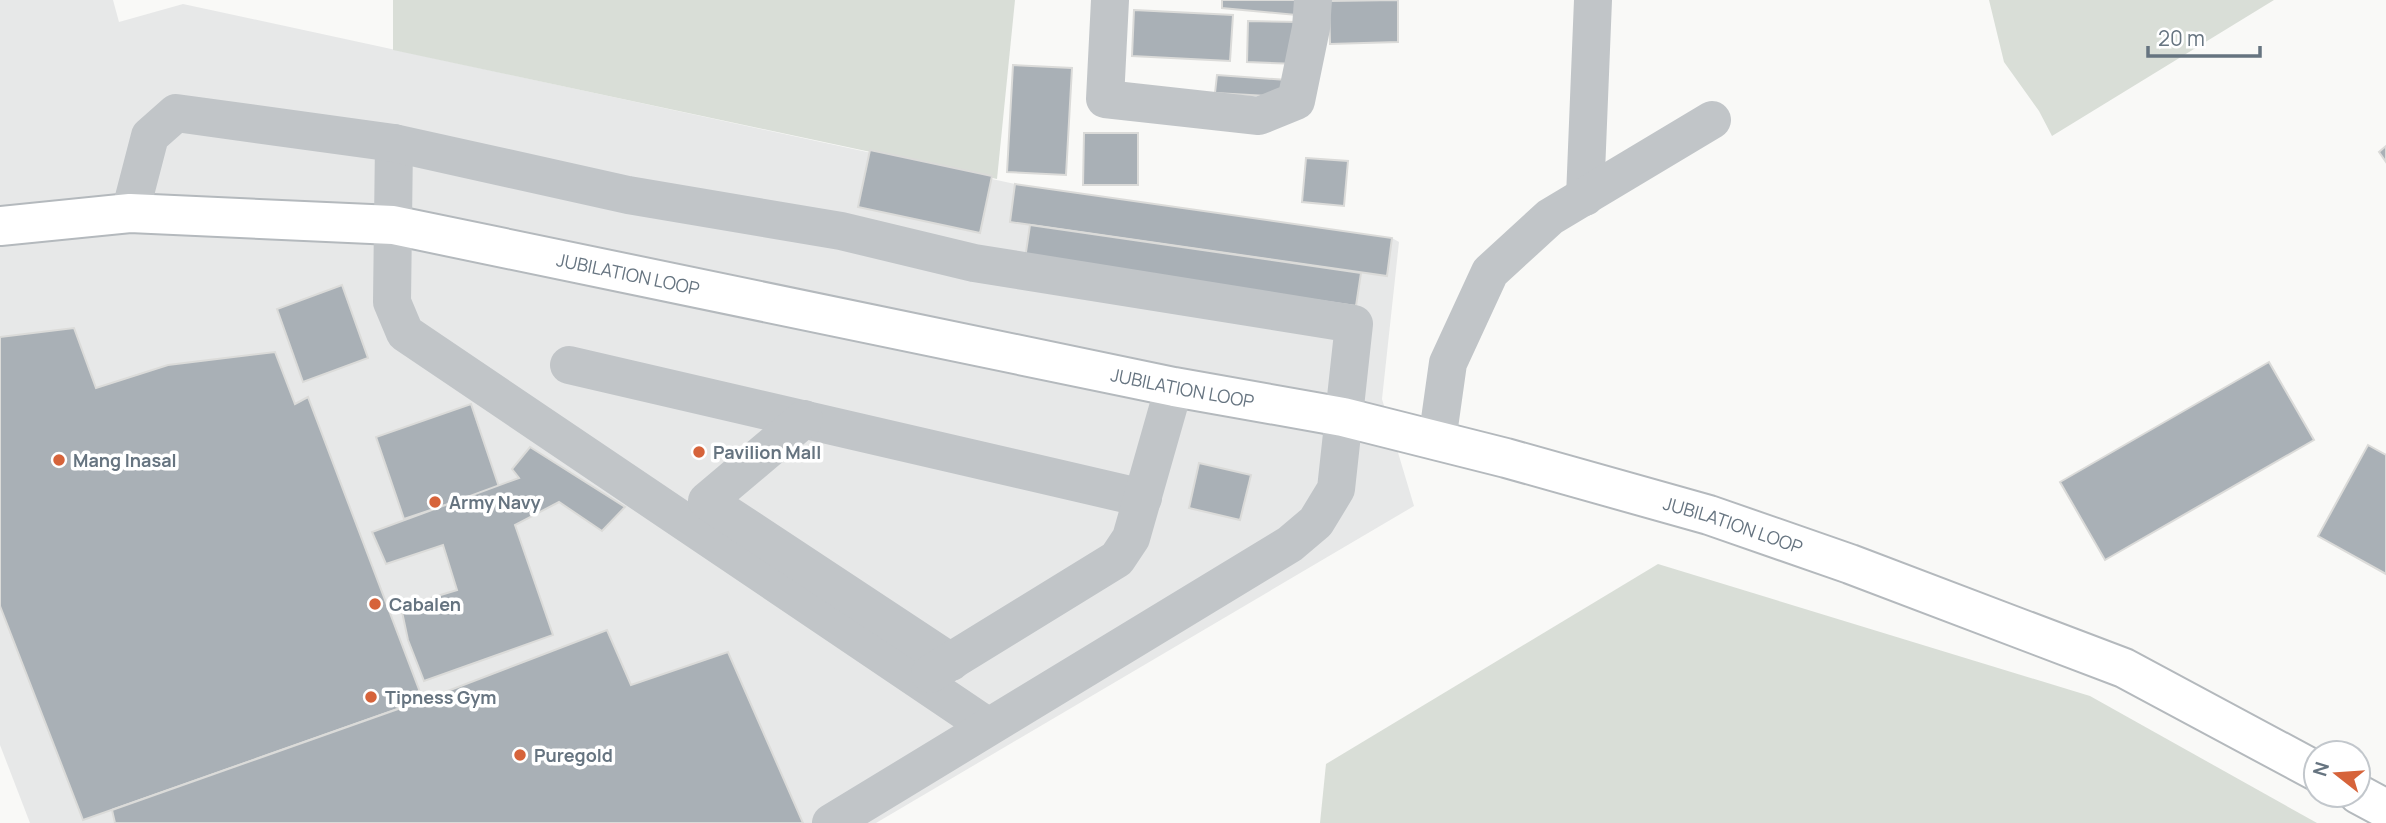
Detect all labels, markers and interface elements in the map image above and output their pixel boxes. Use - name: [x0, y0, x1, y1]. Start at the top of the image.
- scale bar: [2148, 14, 2260, 58]
- text: 20 m: [2158, 24, 2205, 52]
- street label: JUBILATION LOOP: [554, 247, 702, 300]
- street label: JUBILATION LOOP: [1109, 362, 1256, 413]
- place label: Pavilion Mall: [713, 440, 821, 464]
- marker: Pavilion Mall: [691, 444, 707, 460]
- place label: Mang Inasal: [73, 448, 177, 472]
- marker: Mang Inasal: [51, 452, 67, 468]
- place label: Army Navy: [449, 490, 541, 514]
- street label: JUBILATION LOOP: [1661, 491, 1806, 559]
- marker: Army Navy: [427, 494, 443, 510]
- place label: Cabalen: [389, 592, 461, 616]
- marker: Cabalen: [367, 596, 383, 612]
- place label: Tipness Gym: [385, 685, 497, 709]
- marker: Tipness Gym: [363, 689, 379, 705]
- north arrow: [2302, 739, 2372, 809]
- place label: Puregold: [534, 743, 613, 767]
- marker: Puregold: [512, 747, 528, 763]
- text: N: [2306, 759, 2335, 779]

